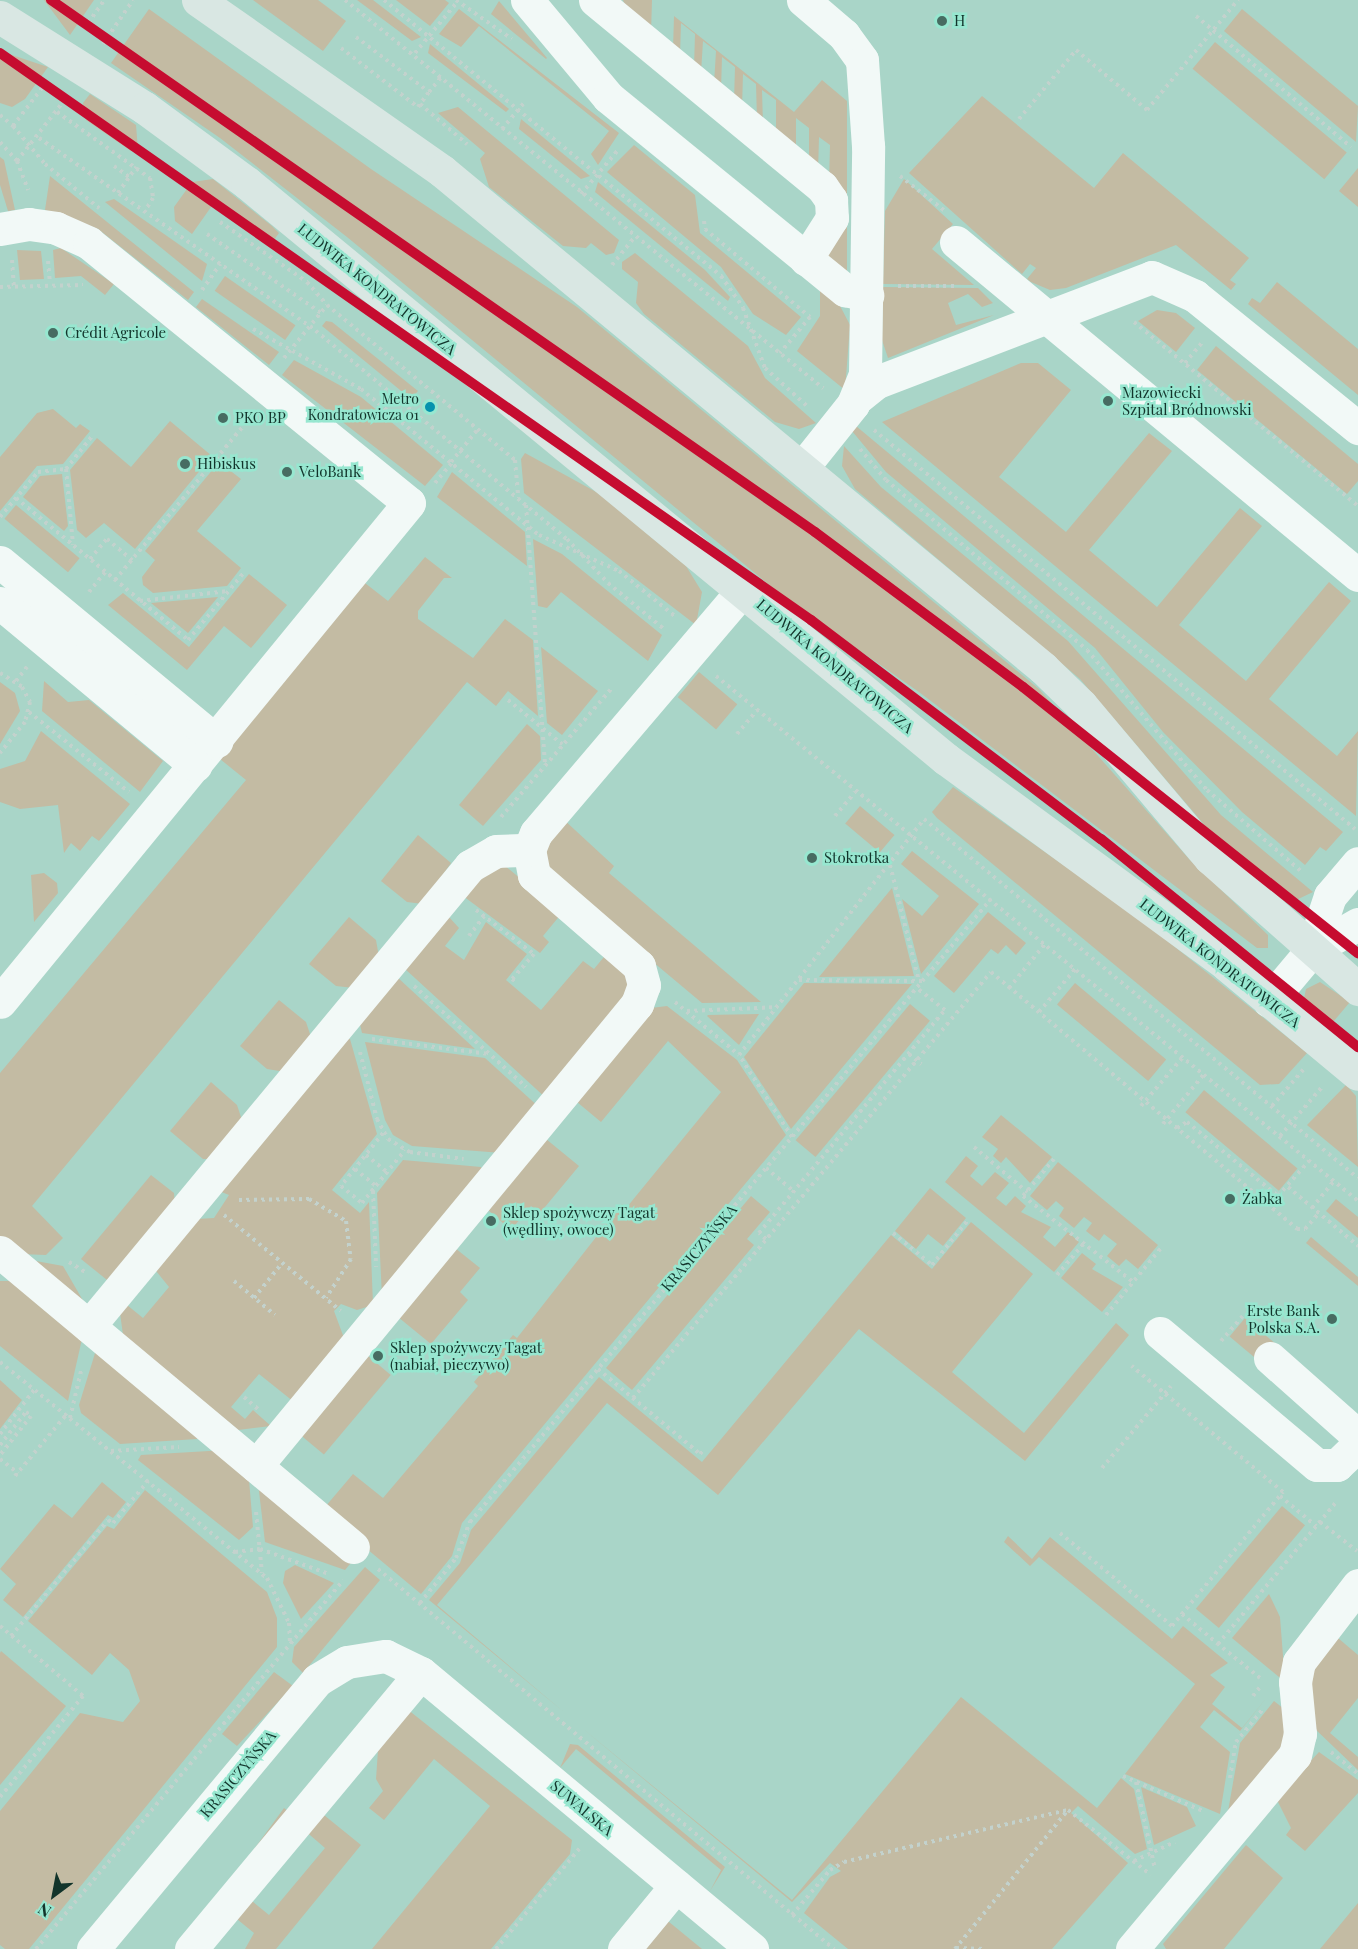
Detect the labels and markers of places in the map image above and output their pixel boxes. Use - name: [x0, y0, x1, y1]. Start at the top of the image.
- place label: H: [954, 12, 965, 30]
- marker: H: [935, 14, 949, 28]
- place label: Crédit Agricole: [65, 324, 167, 342]
- marker: Crédit Agricole: [46, 326, 60, 340]
- place label: Mazowiecki Szpital Bródnowski: [1122, 383, 1252, 418]
- place label: Metro Kondratowicza 01: [308, 391, 419, 424]
- marker: Mazowiecki Szpital Bródnowski: [1099, 392, 1117, 410]
- marker: Metro Kondratowicza 01: [424, 401, 436, 413]
- place label: PKO BP: [235, 409, 286, 427]
- marker: PKO BP: [216, 411, 230, 425]
- place label: Hibiskus: [197, 455, 256, 473]
- marker: Hibiskus: [178, 457, 192, 471]
- place label: VeloBank: [299, 463, 361, 481]
- marker: VeloBank: [280, 465, 294, 479]
- place label: Stokrotka: [824, 849, 889, 867]
- marker: Stokrotka: [805, 851, 819, 865]
- place label: Żabka: [1242, 1190, 1282, 1208]
- marker: Żabka: [1223, 1192, 1237, 1206]
- place label: Sklep spożywczy Tagat (wędliny, owoce): [503, 1203, 656, 1238]
- marker: Sklep spożywczy Tagat (wędliny, owoce): [484, 1214, 498, 1228]
- place label: Erste Bank Polska S.A.: [1247, 1301, 1320, 1336]
- marker: Erste Bank Polska S.A.: [1325, 1312, 1339, 1326]
- place label: Sklep spożywczy Tagat (nabiał, pieczywo): [390, 1338, 543, 1373]
- marker: Sklep spożywczy Tagat (nabiał, pieczywo): [371, 1349, 385, 1363]

